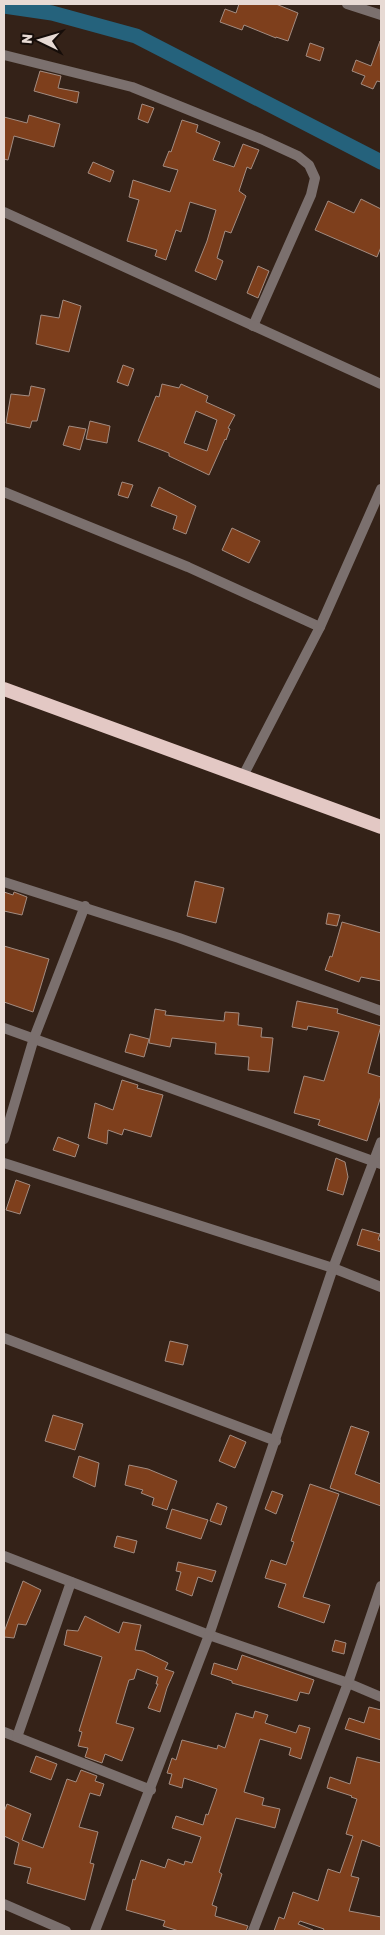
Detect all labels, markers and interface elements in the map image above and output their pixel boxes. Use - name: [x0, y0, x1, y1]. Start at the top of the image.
- north arrow: [15, 15, 65, 65]
- text: N: [19, 33, 36, 45]

